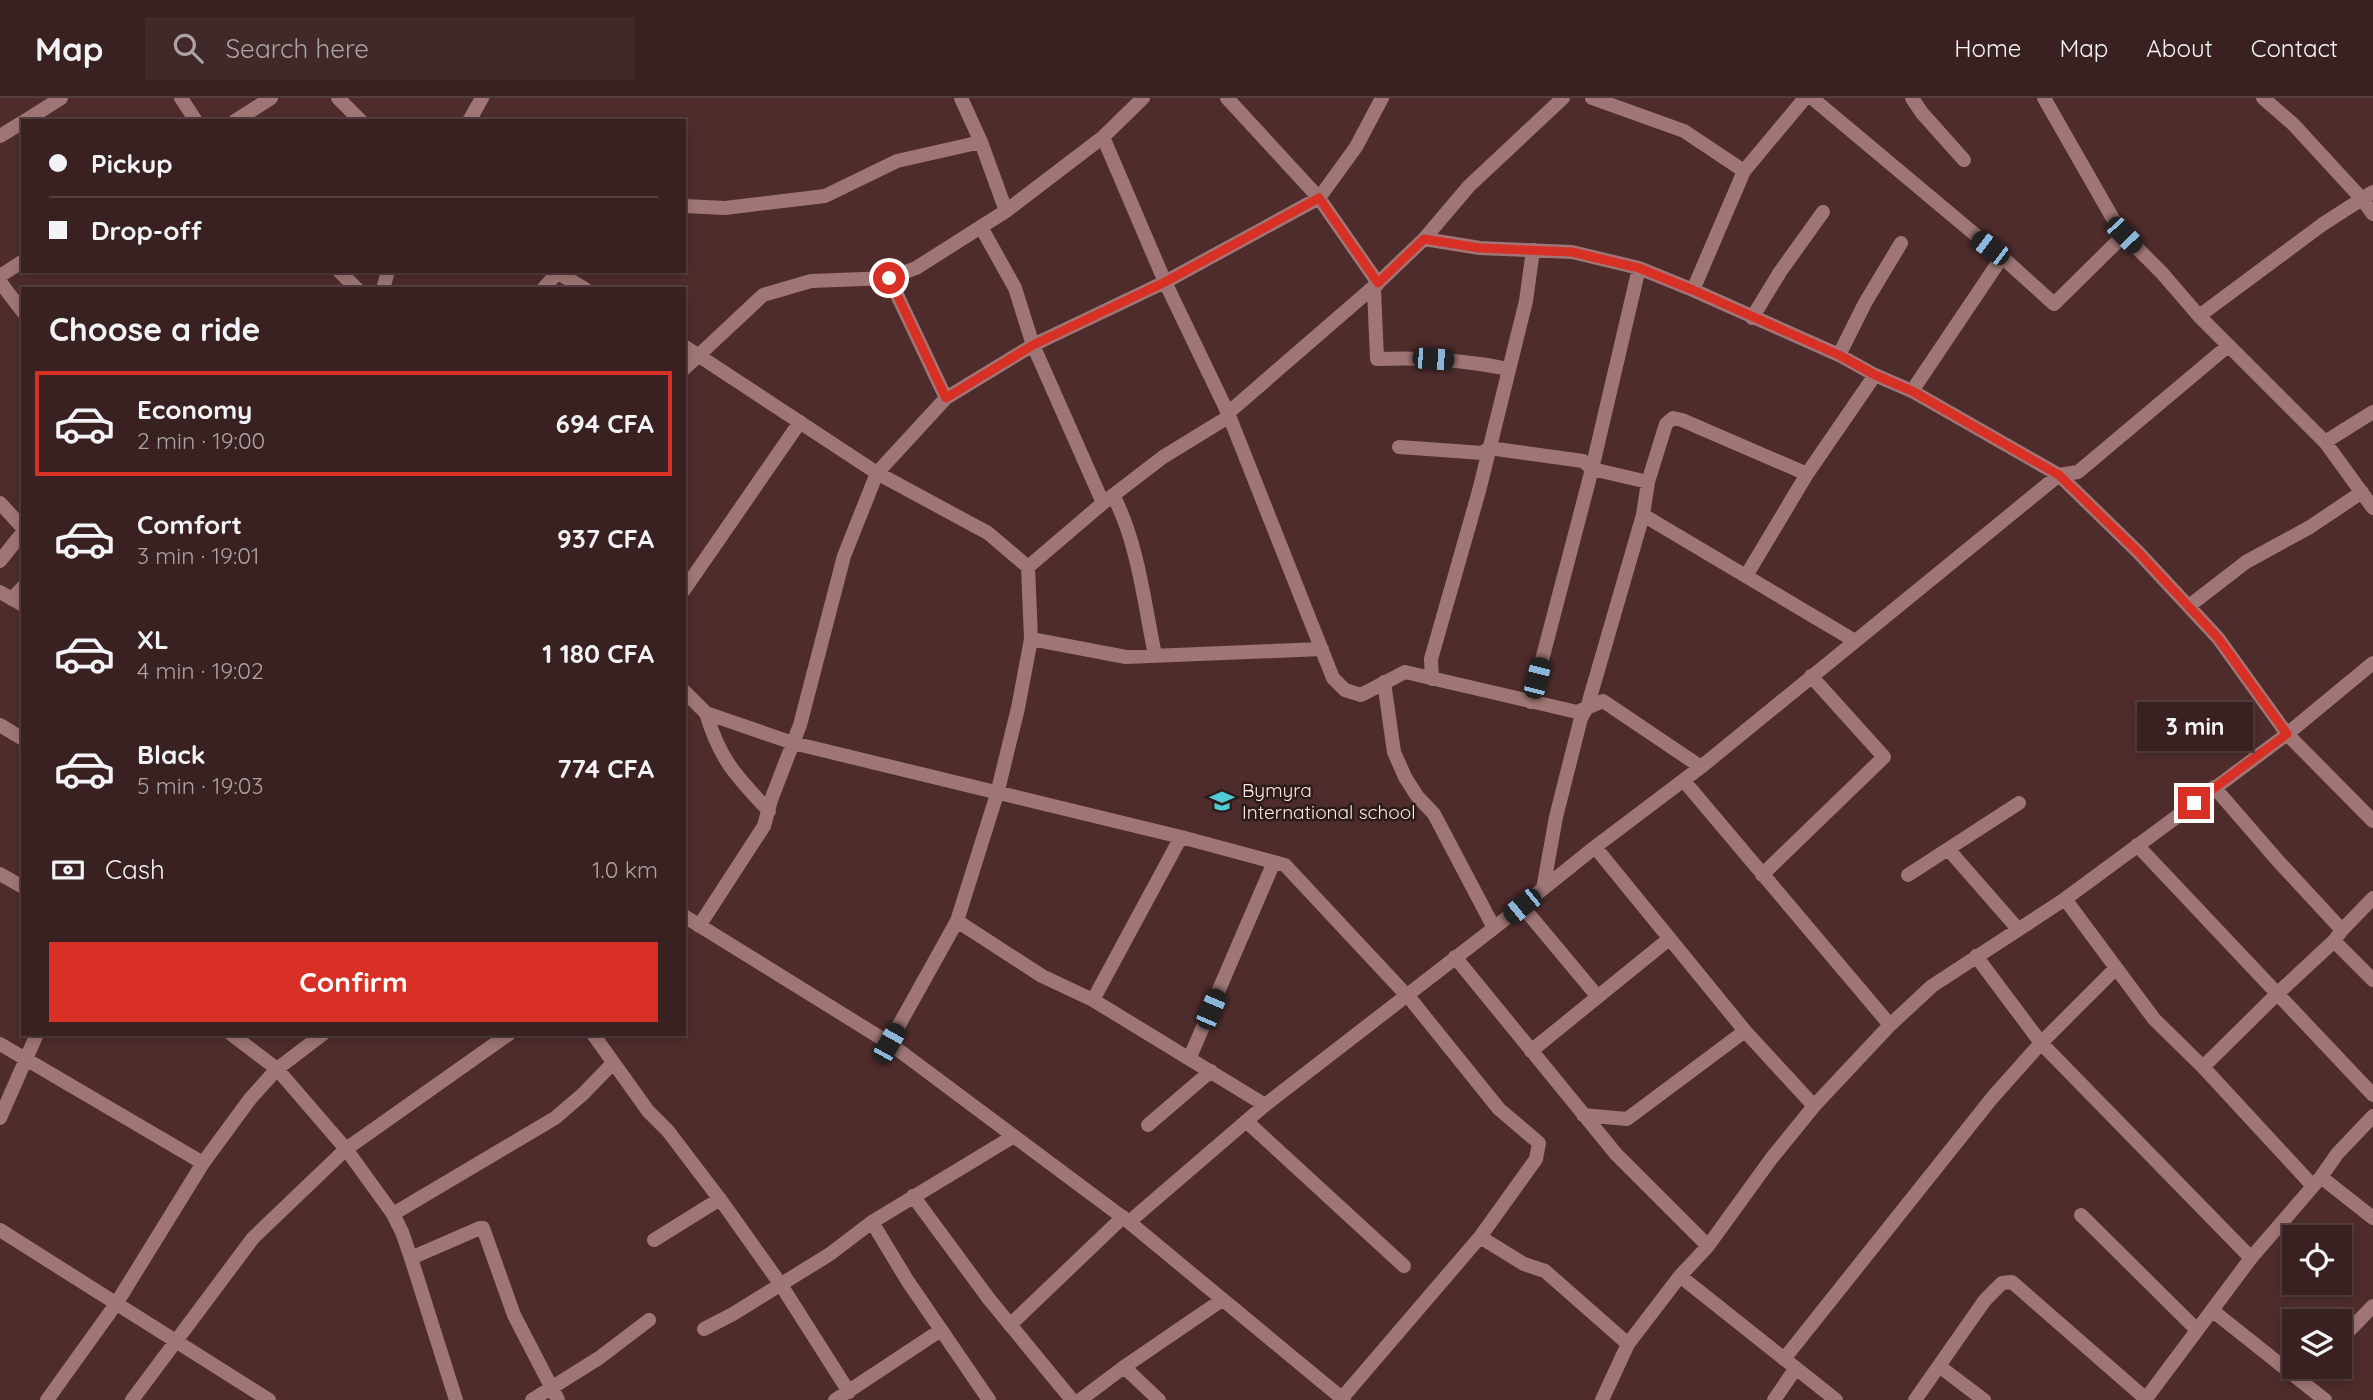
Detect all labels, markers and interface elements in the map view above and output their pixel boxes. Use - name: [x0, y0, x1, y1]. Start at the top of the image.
- search box: [145, 17, 635, 80]
- text: Map: [35, 28, 103, 69]
- icon: search: [169, 29, 207, 67]
- text: Search here: [225, 32, 369, 65]
- text: Home: [1954, 33, 2021, 63]
- text: Map: [2059, 33, 2108, 63]
- text: About: [2146, 33, 2213, 63]
- text: Contact: [2251, 33, 2338, 63]
- text: Pickup: [91, 147, 173, 180]
- car: [2102, 213, 2147, 257]
- text: Drop-off: [91, 214, 202, 247]
- car: [1967, 227, 2014, 269]
- route start: [873, 262, 905, 294]
- text: Choose a ride: [49, 309, 261, 349]
- car: [1412, 347, 1455, 371]
- icon: car: [53, 392, 116, 455]
- text: Economy: [137, 393, 252, 426]
- text: 694 CFA: [556, 407, 654, 440]
- text: 2 min · 19:00: [137, 426, 265, 455]
- icon: car: [53, 507, 116, 570]
- text: Comfort: [137, 508, 242, 541]
- text: 937 CFA: [557, 522, 654, 555]
- text: 3 min · 19:01: [137, 541, 259, 570]
- icon: car: [53, 622, 116, 685]
- text: XL: [137, 623, 169, 656]
- text: 1 180 CFA: [542, 637, 654, 670]
- car: [1522, 655, 1553, 701]
- text: 4 min · 19:02: [137, 656, 264, 685]
- callout: 3 min: [2136, 702, 2252, 750]
- text: 3 min: [2165, 712, 2225, 741]
- icon: car: [53, 737, 116, 800]
- text: Black: [137, 738, 206, 771]
- text: 774 CFA: [557, 752, 654, 785]
- text: 5 min · 19:03: [137, 771, 263, 800]
- place label: Bymyra International school: [1242, 778, 1416, 824]
- school or university icon: Bymyra International school: [1208, 787, 1236, 815]
- route end: [2178, 787, 2210, 819]
- icon: cash: [49, 851, 87, 889]
- text: Cash: [105, 853, 165, 886]
- text: 1.0 km: [592, 855, 658, 884]
- car: [1500, 885, 1545, 927]
- button: Confirm: [49, 942, 658, 1022]
- car: [1194, 986, 1229, 1032]
- car: [870, 1020, 909, 1066]
- map controls: [2282, 1225, 2352, 1379]
- button: locate: [2282, 1225, 2352, 1295]
- button: layers: [2282, 1309, 2352, 1379]

